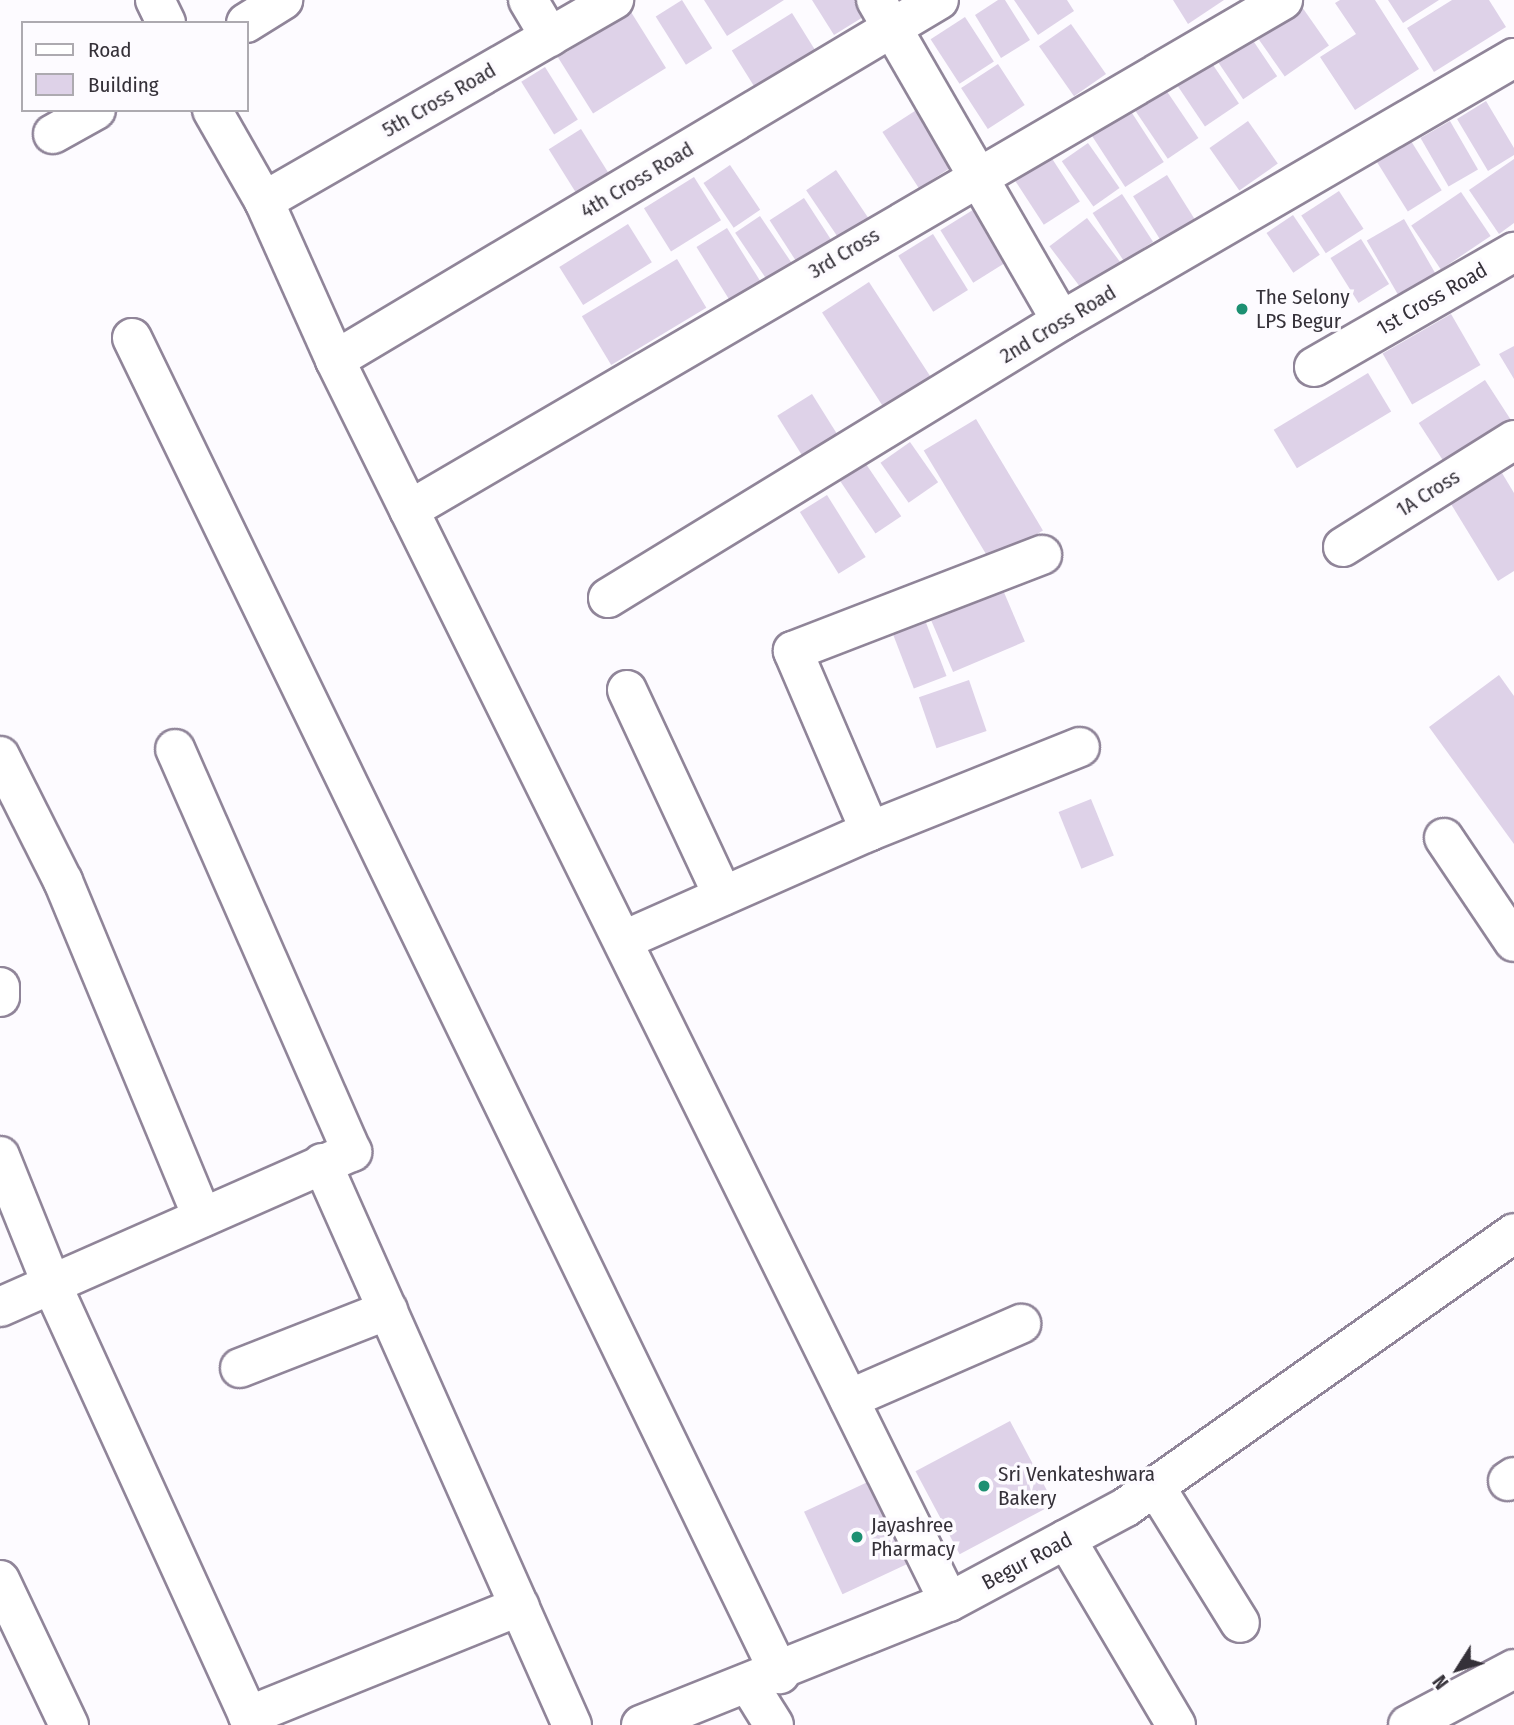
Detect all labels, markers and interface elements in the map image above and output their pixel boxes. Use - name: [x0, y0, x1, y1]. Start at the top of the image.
- legend: [21, 21, 248, 112]
- text: Road: [88, 37, 132, 63]
- street label: 5th Cross Road: [378, 57, 500, 143]
- text: Building: [88, 72, 159, 98]
- street label: 4th Cross Road: [576, 136, 698, 224]
- street label: 3rd Cross: [804, 222, 884, 284]
- street label: 1st Cross Road: [1372, 257, 1492, 341]
- street label: 2nd Cross Road: [995, 280, 1121, 368]
- place label: The Selony LPS Begur: [1256, 284, 1350, 334]
- marker: The Selony LPS Begur: [1234, 301, 1250, 317]
- street label: 1A Cross: [1392, 464, 1464, 522]
- place label: Sri Venkateshwara Bakery: [998, 1461, 1155, 1511]
- marker: Sri Venkateshwara Bakery: [976, 1478, 992, 1494]
- place label: Jayashree Pharmacy: [871, 1512, 955, 1562]
- street label: Begur Road: [978, 1527, 1076, 1595]
- marker: Jayashree Pharmacy: [849, 1529, 865, 1545]
- north arrow: [1423, 1634, 1493, 1704]
- text: N: [1428, 1670, 1453, 1693]

